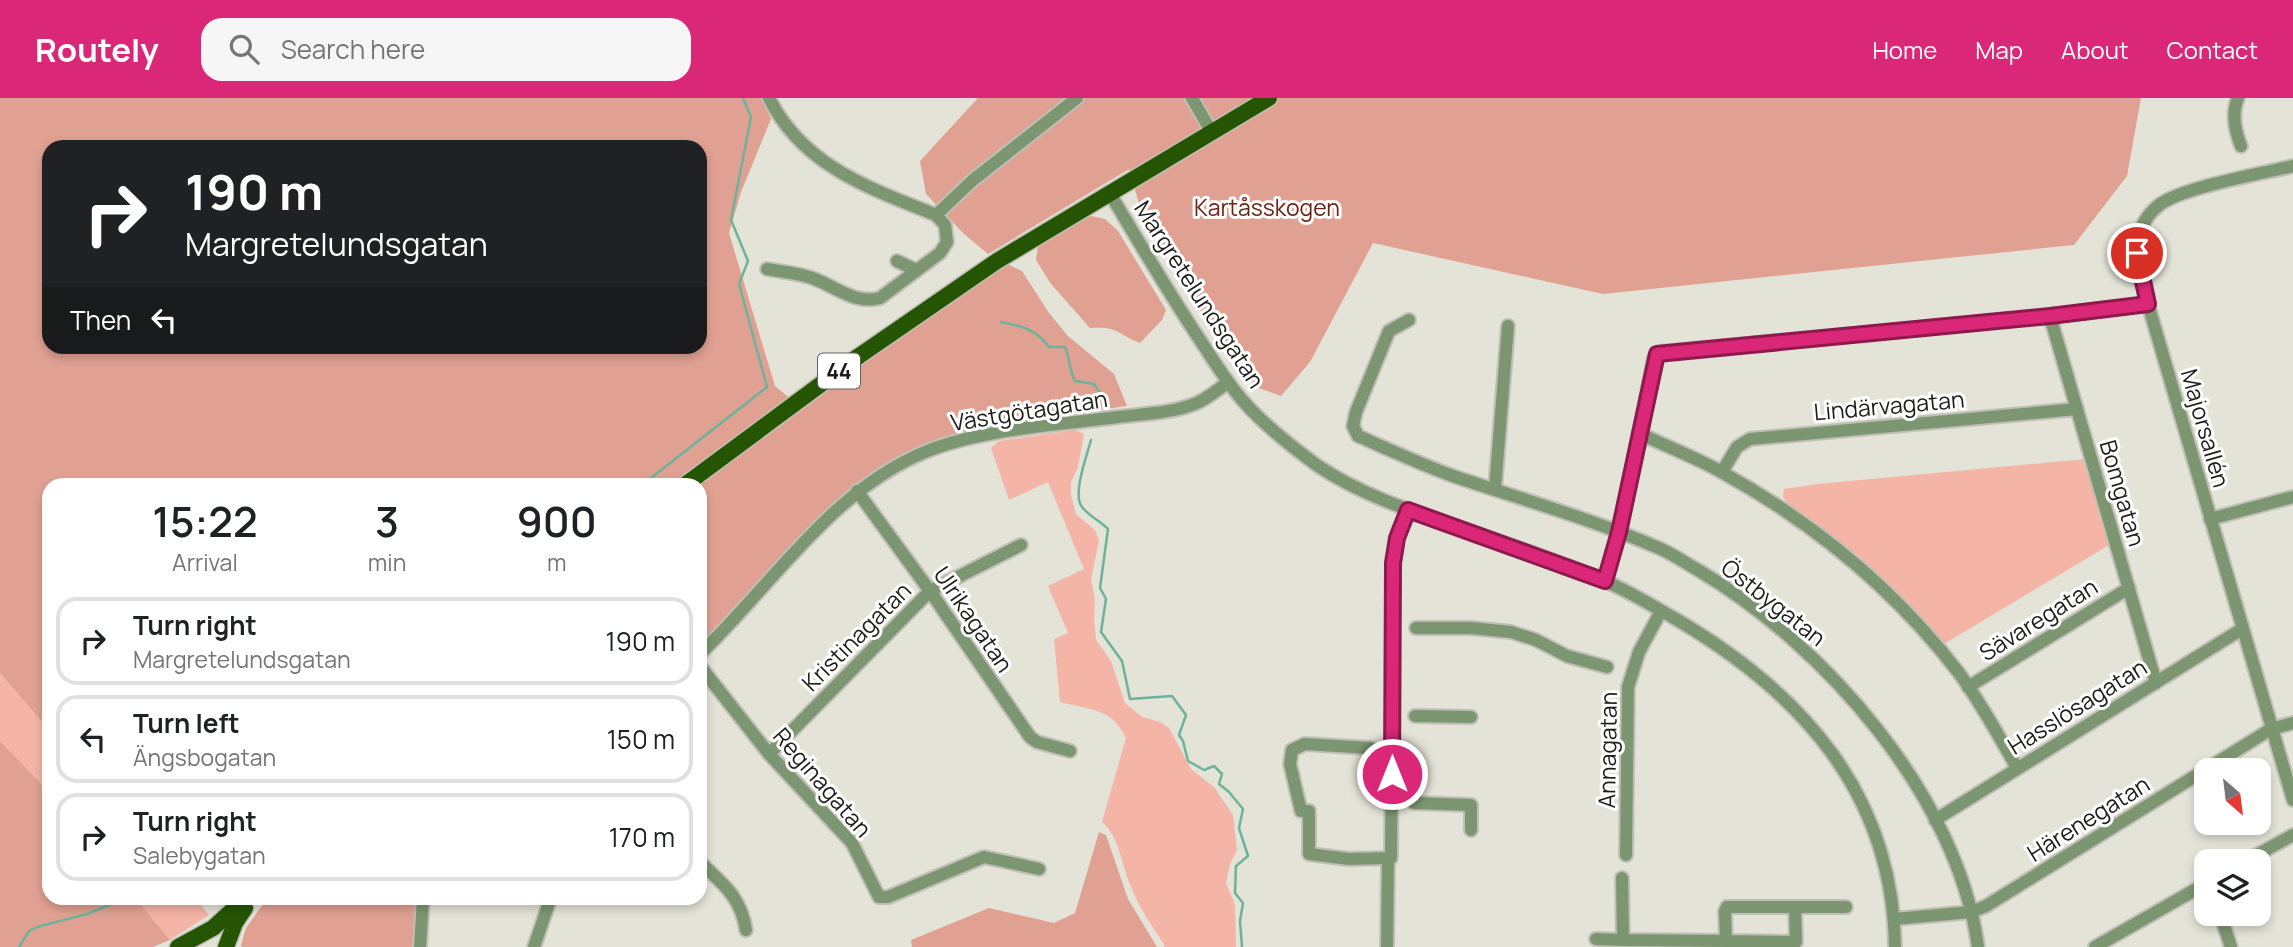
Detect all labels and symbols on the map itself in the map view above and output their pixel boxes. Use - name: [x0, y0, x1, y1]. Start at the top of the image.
- park label: Kartåsskogen: [1194, 191, 1340, 223]
- street label: Margretelundsgatan: [1127, 194, 1273, 394]
- pin: [2107, 223, 2167, 283]
- road number: 44: [818, 354, 860, 388]
- street label: Majorsallén: [2174, 365, 2238, 491]
- street label: Västgötagatan: [948, 382, 1110, 438]
- street label: Lindärvagatan: [1812, 382, 1966, 428]
- street label: Bomgatan: [2093, 436, 2153, 550]
- street label: Östbygatan: [1715, 551, 1833, 653]
- street label: Ulrikagatan: [927, 560, 1021, 678]
- street label: Sävaregatan: [1973, 570, 2103, 668]
- street label: Kristinagatan: [794, 574, 918, 698]
- street label: Hasslösagatan: [2001, 650, 2153, 762]
- street label: Annagatan: [1590, 691, 1624, 809]
- street label: Reginagatan: [767, 720, 879, 844]
- position arrow: [1355, 737, 1429, 811]
- north arrow: [2194, 758, 2272, 835]
- street label: Härenegatan: [2021, 768, 2155, 868]

